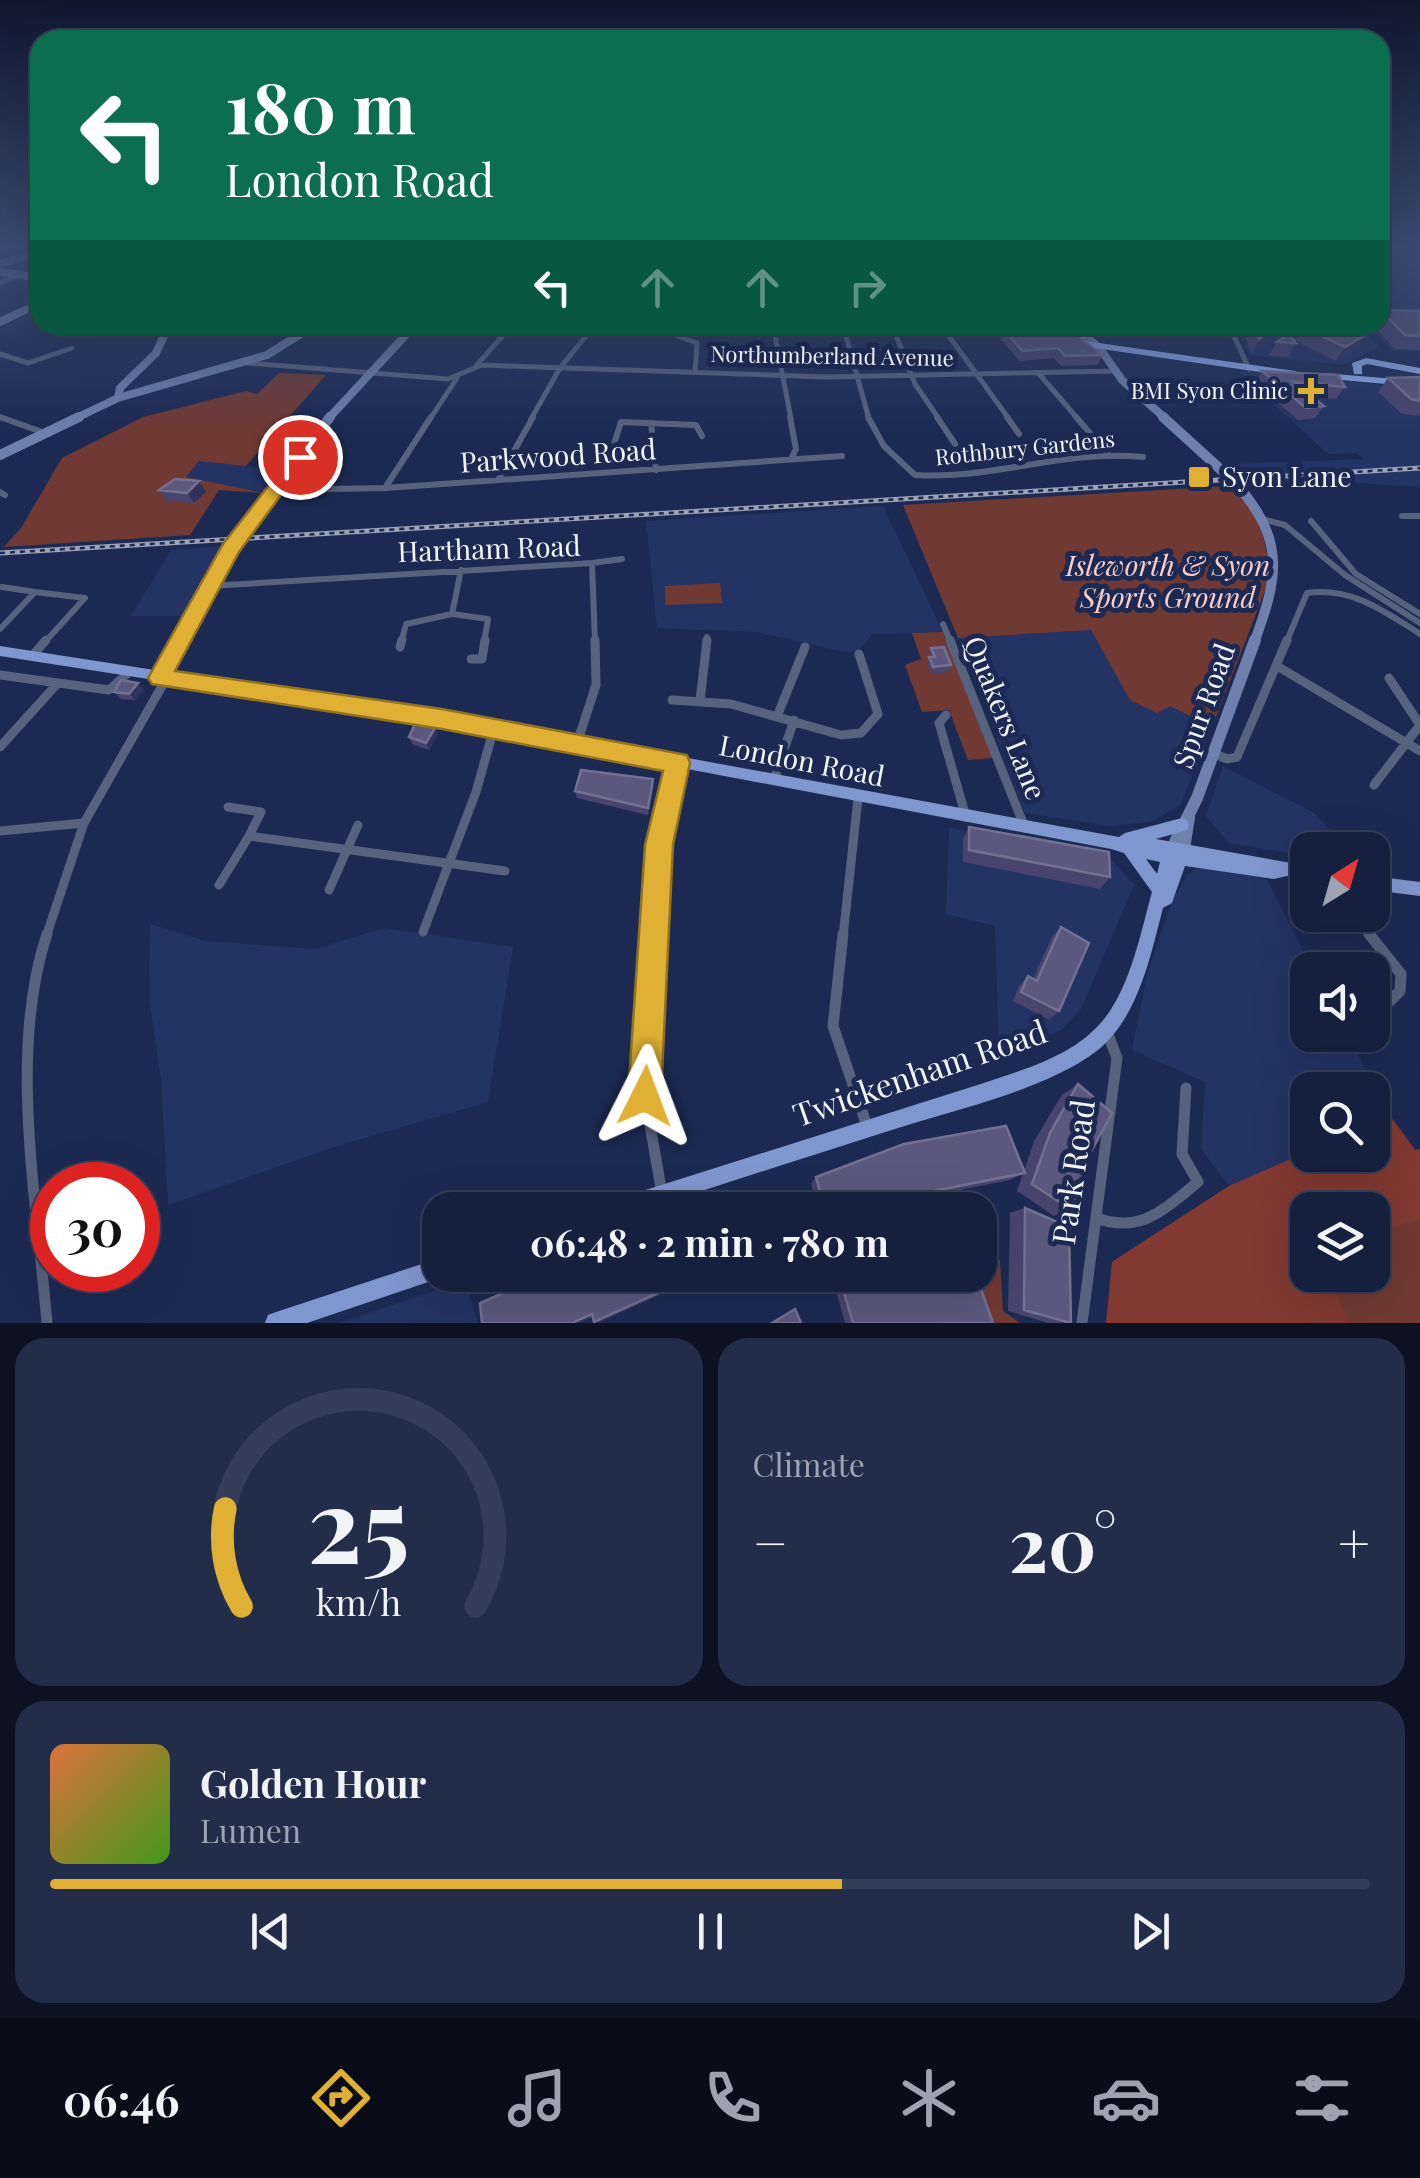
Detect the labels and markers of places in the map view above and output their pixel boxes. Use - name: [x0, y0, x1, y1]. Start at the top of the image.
- place label: BMI Syon Clinic: [1131, 375, 1288, 405]
- marker: BMI Syon Clinic: [1298, 378, 1324, 404]
- pin: [258, 415, 343, 500]
- place label: Syon Lane: [1222, 457, 1351, 494]
- marker: Syon Lane: [1186, 464, 1212, 490]

